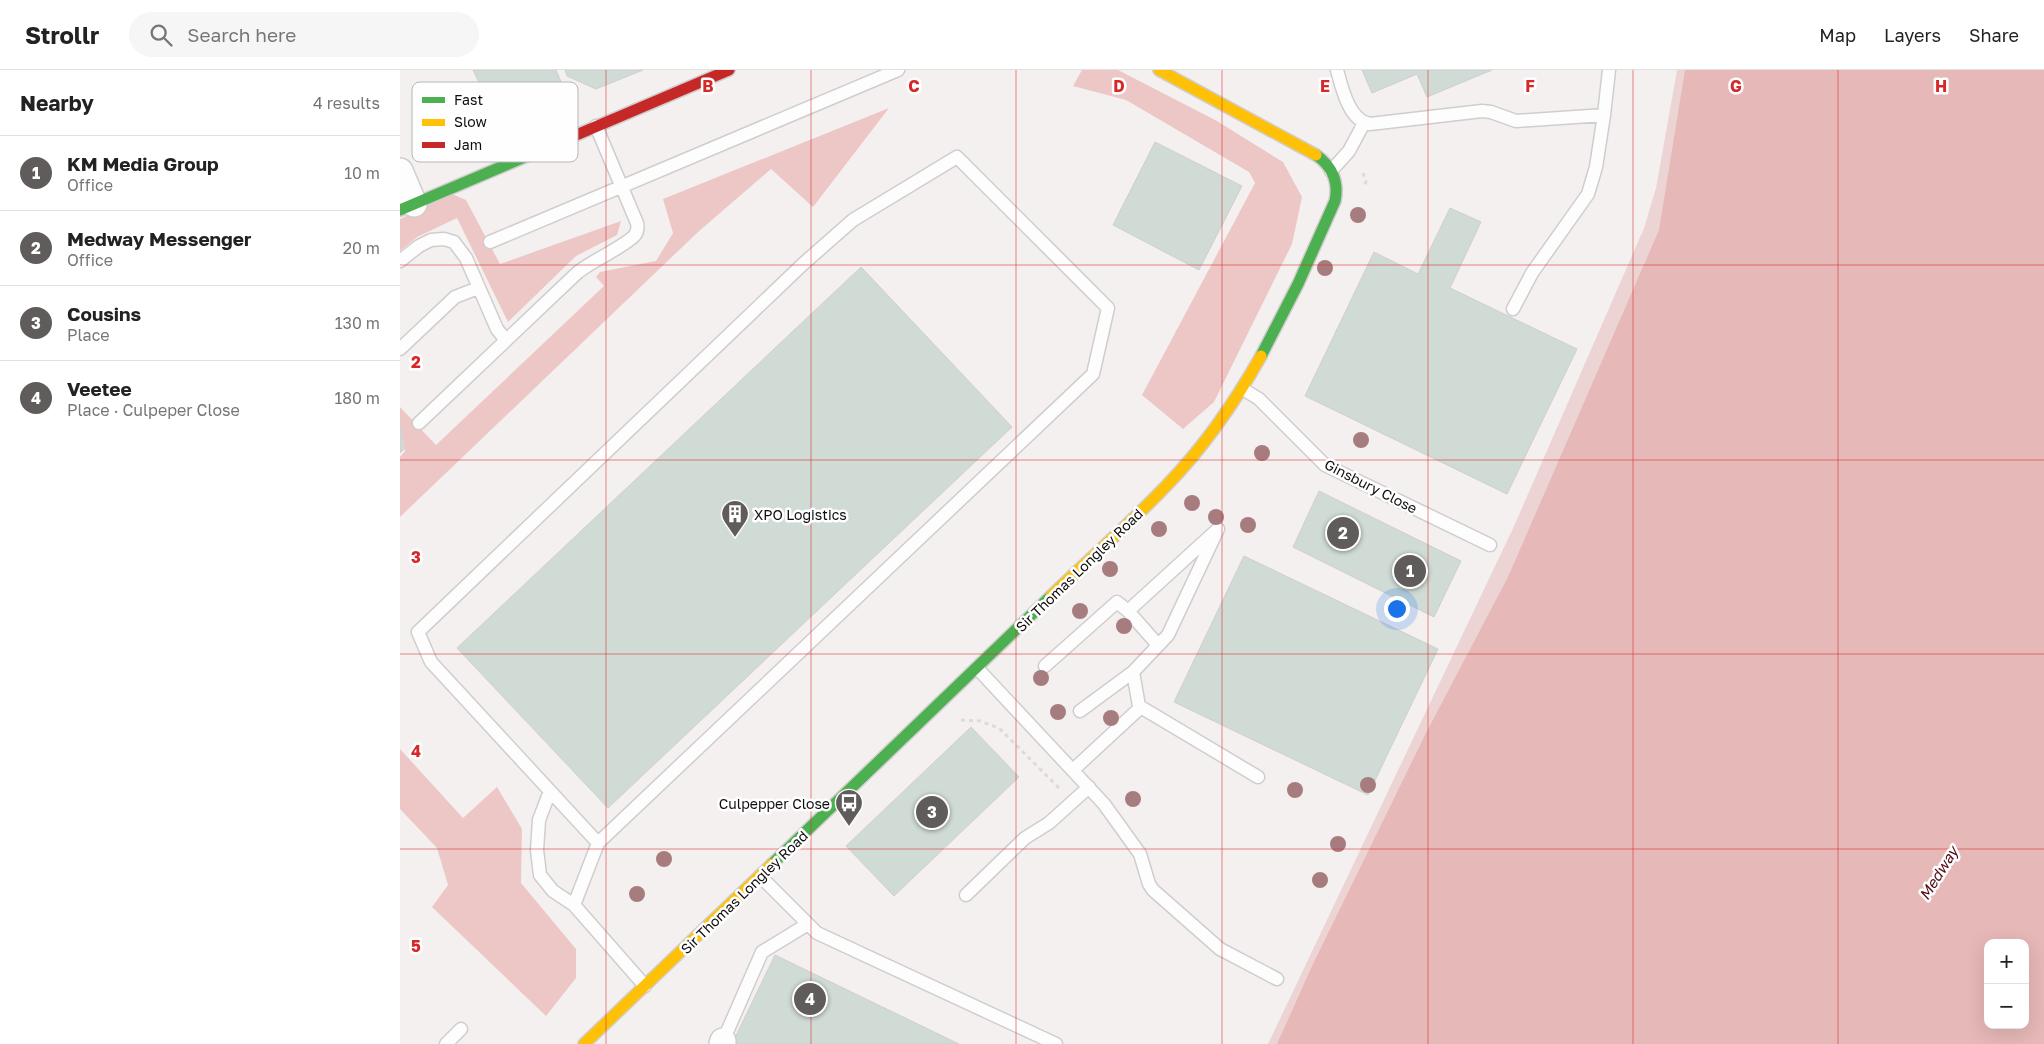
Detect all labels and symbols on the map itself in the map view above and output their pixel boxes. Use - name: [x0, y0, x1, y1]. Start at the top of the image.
- text: B: [702, 76, 714, 96]
- text: C: [908, 76, 920, 96]
- text: D: [1113, 76, 1125, 96]
- text: E: [1320, 76, 1330, 96]
- text: F: [1525, 76, 1535, 96]
- text: G: [1730, 76, 1742, 96]
- text: H: [1935, 76, 1947, 96]
- legend: [412, 82, 578, 162]
- text: Fast: [454, 91, 483, 108]
- text: Slow: [454, 113, 487, 130]
- text: Jam: [454, 136, 482, 153]
- text: 2: [411, 352, 421, 372]
- street label: Ginsbury Close: [1322, 455, 1420, 517]
- building icon: XPO Logistics: [720, 499, 750, 538]
- street label: Sir Thomas Longley Road: [1012, 505, 1146, 635]
- place label: XPO Logistics: [754, 506, 847, 523]
- pin: 2: [1327, 514, 1359, 552]
- text: 3: [411, 547, 421, 567]
- pin: 1: [1394, 552, 1426, 590]
- your location: [1384, 596, 1410, 622]
- text: 4: [411, 741, 421, 761]
- bus stop icon: Culpepper Close: [834, 788, 864, 827]
- pin: 3: [916, 793, 948, 831]
- place label: Culpepper Close: [719, 795, 830, 812]
- street label: Sir Thomas Longley Road: [677, 827, 811, 957]
- water label: Medway: [1915, 841, 1964, 903]
- text: 5: [411, 936, 421, 956]
- pin: 4: [794, 980, 826, 1018]

